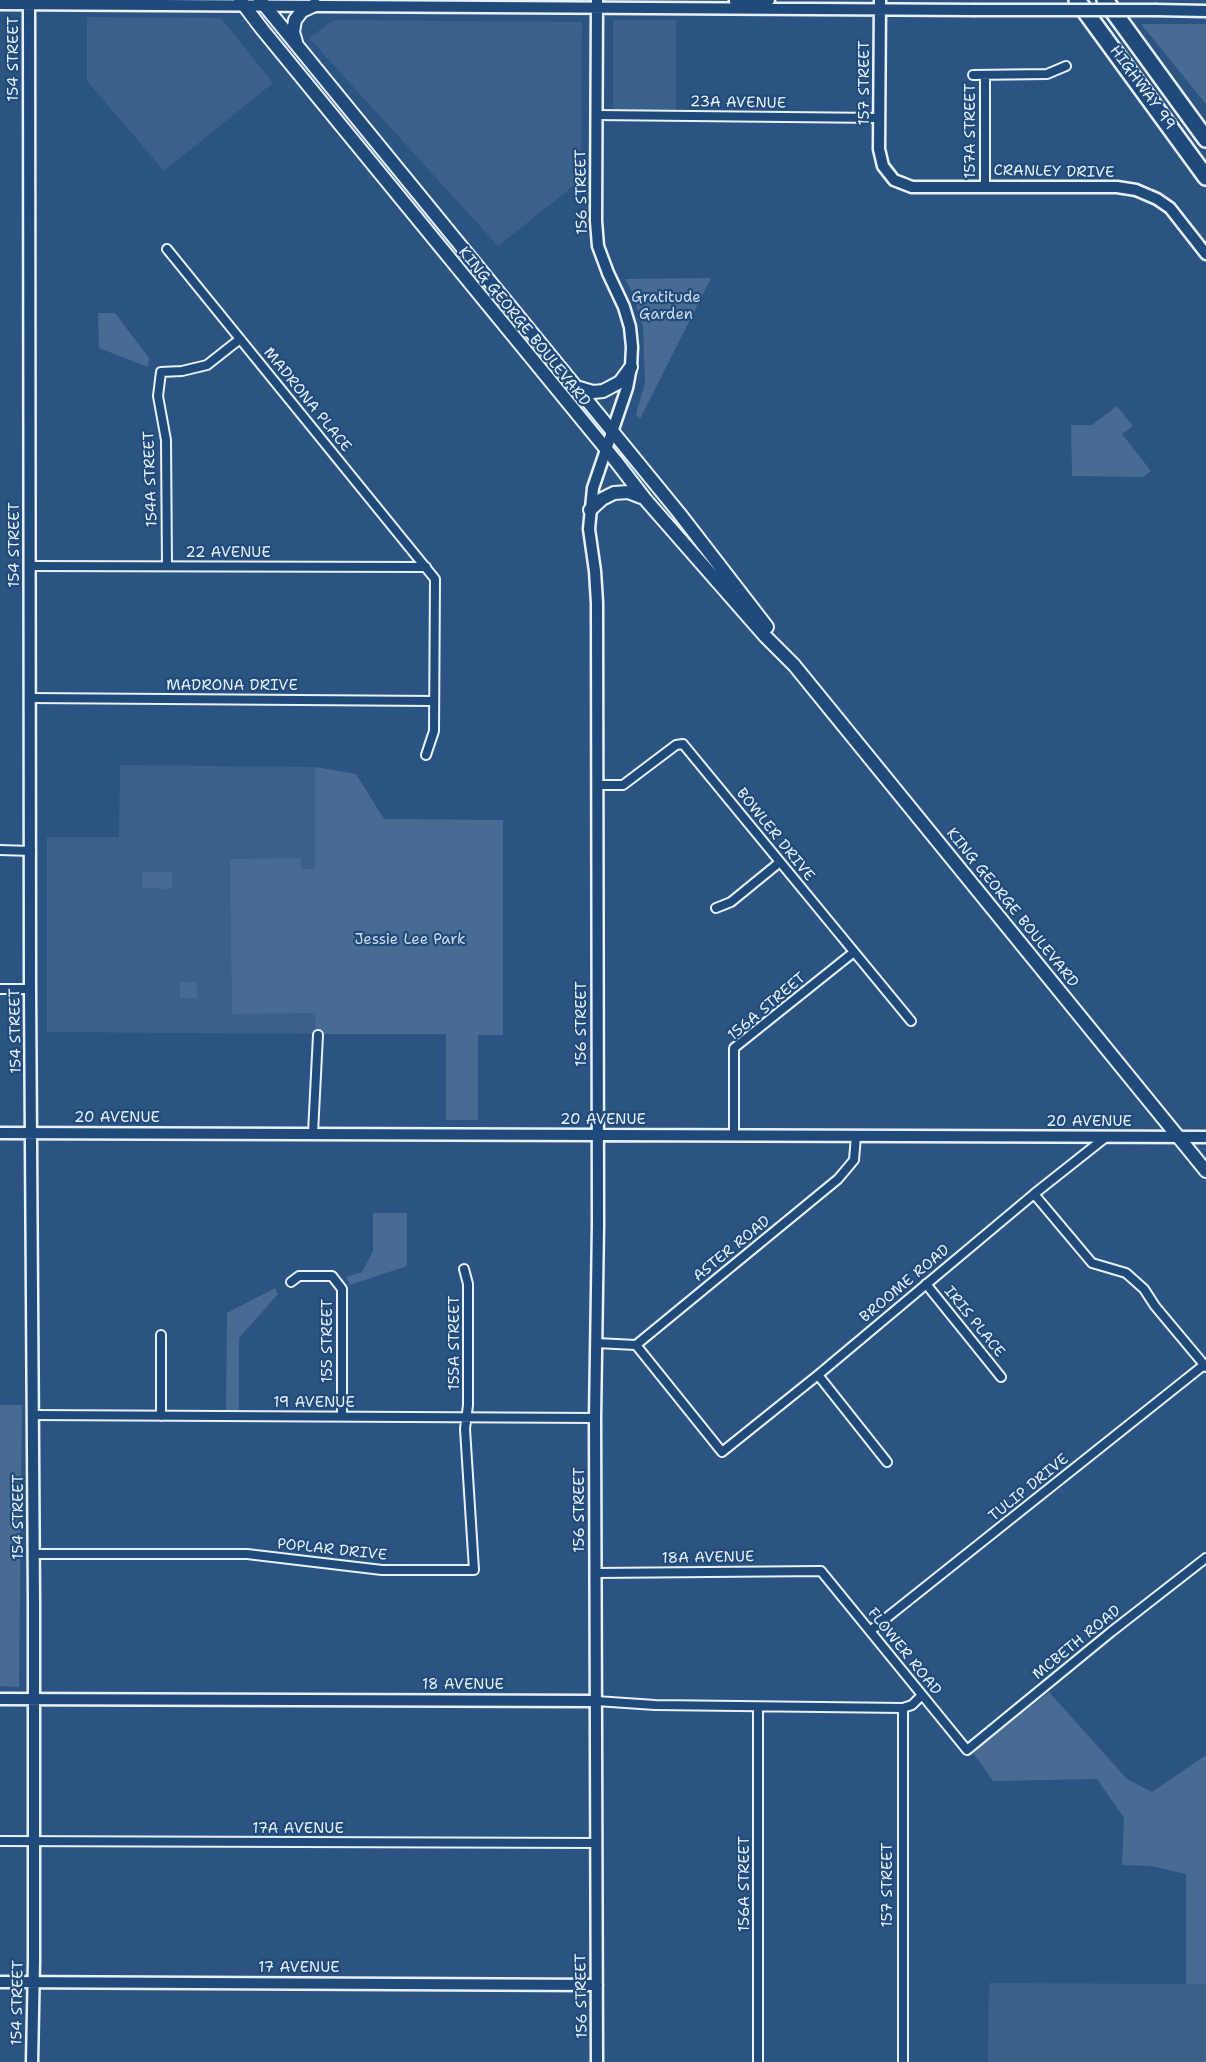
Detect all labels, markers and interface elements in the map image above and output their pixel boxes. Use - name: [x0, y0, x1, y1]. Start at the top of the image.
- street label: 154 STREET: [5, 16, 23, 102]
- street label: 157 STREET: [856, 40, 874, 126]
- street label: HIGHWAY 99: [1105, 42, 1179, 134]
- street label: 157A STREET: [962, 83, 980, 179]
- street label: 23A AVENUE: [690, 93, 786, 113]
- street label: 156 STREET: [572, 149, 592, 235]
- street label: CRANLEY DRIVE: [993, 162, 1115, 182]
- street label: KING GEORGE BOULEVARD: [454, 244, 594, 410]
- park label: Gratitude Garden: [631, 289, 701, 324]
- street label: MADRONA PLACE: [259, 344, 355, 456]
- street label: 154A STREET: [140, 431, 162, 527]
- street label: 154 STREET: [6, 502, 24, 588]
- street label: 22 AVENUE: [185, 544, 271, 562]
- street label: MADRONA DRIVE: [166, 677, 298, 695]
- street label: BOWLER DRIVE: [732, 785, 818, 885]
- street label: KING GEORGE BOULEVARD: [942, 825, 1082, 991]
- park label: Jessie Lee Park: [354, 931, 466, 949]
- street label: 156A STREET: [724, 969, 810, 1045]
- street label: 156 STREET: [573, 981, 591, 1067]
- street label: 154 STREET: [6, 988, 26, 1074]
- street label: 20 AVENUE: [74, 1109, 160, 1127]
- street label: 20 AVENUE: [560, 1111, 646, 1129]
- street label: 20 AVENUE: [1046, 1113, 1132, 1131]
- street label: ASTER ROAD: [690, 1212, 774, 1286]
- street label: BROOME ROAD: [857, 1241, 953, 1327]
- street label: IRIS PLACE: [940, 1283, 1008, 1361]
- street label: 155A STREET: [446, 1296, 464, 1390]
- street label: 155 STREET: [319, 1299, 337, 1383]
- street label: 19 AVENUE: [273, 1394, 355, 1412]
- street label: TULIP DRIVE: [985, 1450, 1073, 1526]
- street label: 156 STREET: [571, 1467, 589, 1553]
- street label: 154 STREET: [10, 1474, 28, 1560]
- street label: POPLAR DRIVE: [276, 1535, 388, 1565]
- street label: 18A AVENUE: [661, 1548, 755, 1568]
- street label: MCBETH ROAD: [1029, 1602, 1125, 1684]
- street label: FLOWER ROAD: [863, 1605, 945, 1699]
- street label: 18 AVENUE: [422, 1676, 504, 1694]
- street label: 17A AVENUE: [252, 1820, 344, 1838]
- street label: 156A STREET: [736, 1836, 754, 1932]
- street label: 157 STREET: [879, 1842, 897, 1928]
- street label: 156 STREET: [572, 1953, 592, 2039]
- street label: 17 AVENUE: [258, 1959, 340, 1977]
- street label: 154 STREET: [8, 1960, 28, 2046]

